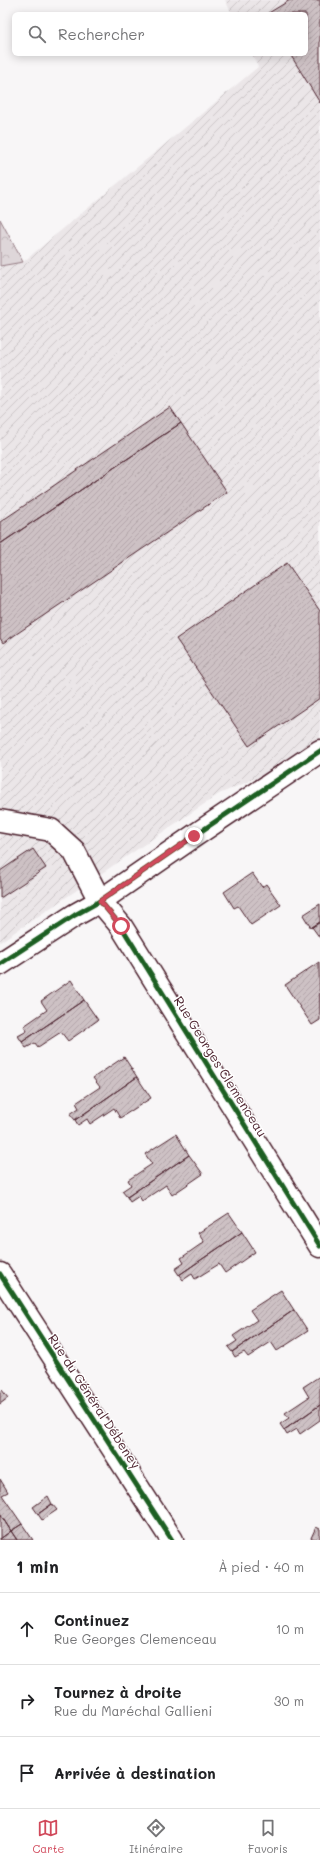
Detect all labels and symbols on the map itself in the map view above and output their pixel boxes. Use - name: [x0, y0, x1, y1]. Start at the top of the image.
- route end: [185, 827, 203, 845]
- route start: [112, 917, 130, 935]
- street label: Rue Georges Clemenceau: [171, 992, 271, 1140]
- street label: Rue du Général Débeney: [45, 1330, 145, 1472]

